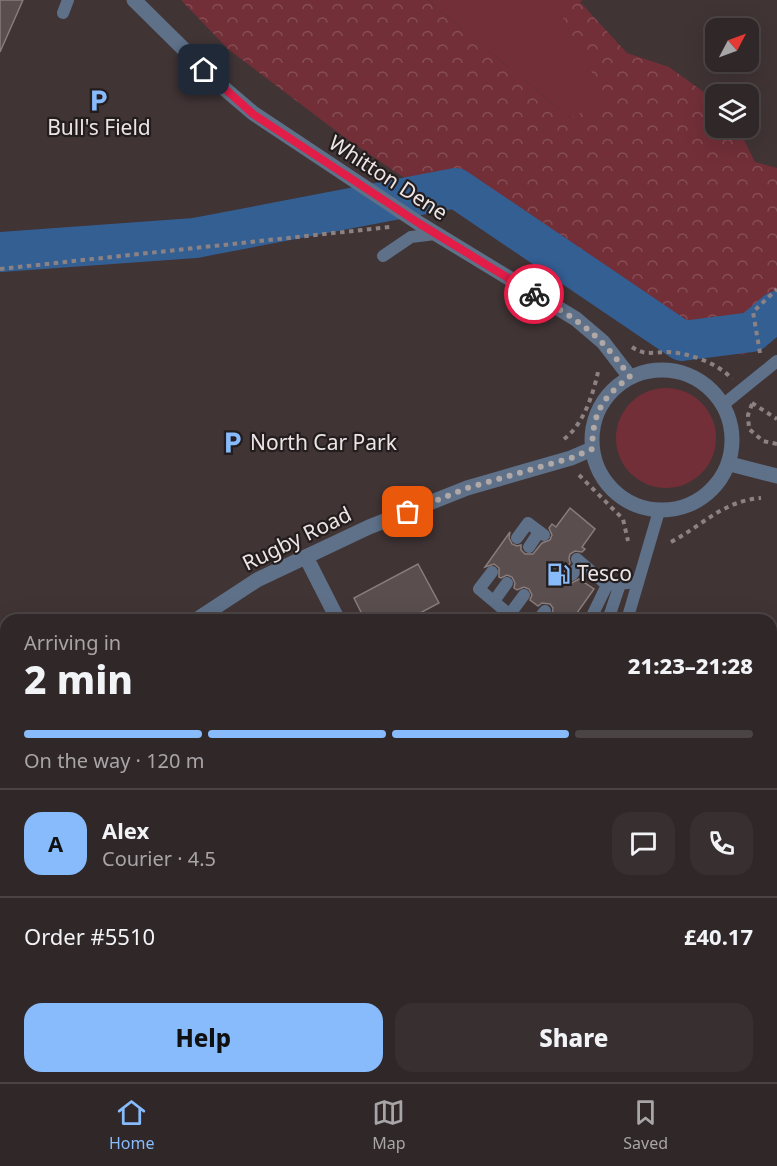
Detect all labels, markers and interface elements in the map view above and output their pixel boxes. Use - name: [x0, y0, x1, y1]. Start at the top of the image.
- north arrow: [705, 18, 759, 72]
- map controls: [705, 18, 759, 138]
- pin: [178, 44, 229, 95]
- icon: home: [187, 53, 220, 86]
- button: layers: [705, 84, 759, 138]
- parking icon: Bull's Field: [86, 87, 112, 113]
- place label: Bull's Field: [47, 113, 151, 141]
- street label: Whitton Dene: [324, 128, 453, 226]
- courier: [504, 264, 564, 324]
- icon: bike: [518, 278, 551, 311]
- place label: North Car Park: [250, 428, 398, 456]
- parking icon: North Car Park: [219, 430, 245, 456]
- pin: [382, 486, 433, 537]
- icon: bag: [391, 495, 424, 528]
- street label: Rugby Road: [237, 500, 356, 577]
- place label: Tesco: [577, 559, 632, 587]
- fuel station icon: Tesco: [546, 561, 572, 587]
- text: Arriving in: [24, 629, 121, 656]
- text: 21:23–21:28: [628, 650, 753, 680]
- text: 2 min: [24, 652, 133, 705]
- text: On the way · 120 m: [24, 747, 204, 774]
- button: chat: [612, 812, 675, 875]
- button: phone: [690, 812, 753, 875]
- text: Alex: [102, 815, 149, 845]
- text: A: [48, 828, 63, 858]
- text: Courier · 4.5: [102, 845, 216, 872]
- text: Order #5510: [24, 921, 155, 951]
- text: £40.17: [684, 921, 753, 951]
- button: Help: [24, 1003, 383, 1072]
- button: Share: [395, 1003, 753, 1072]
- tab: Home: [109, 1096, 154, 1154]
- tab: Map: [372, 1096, 406, 1154]
- tab: Saved: [623, 1096, 668, 1154]

